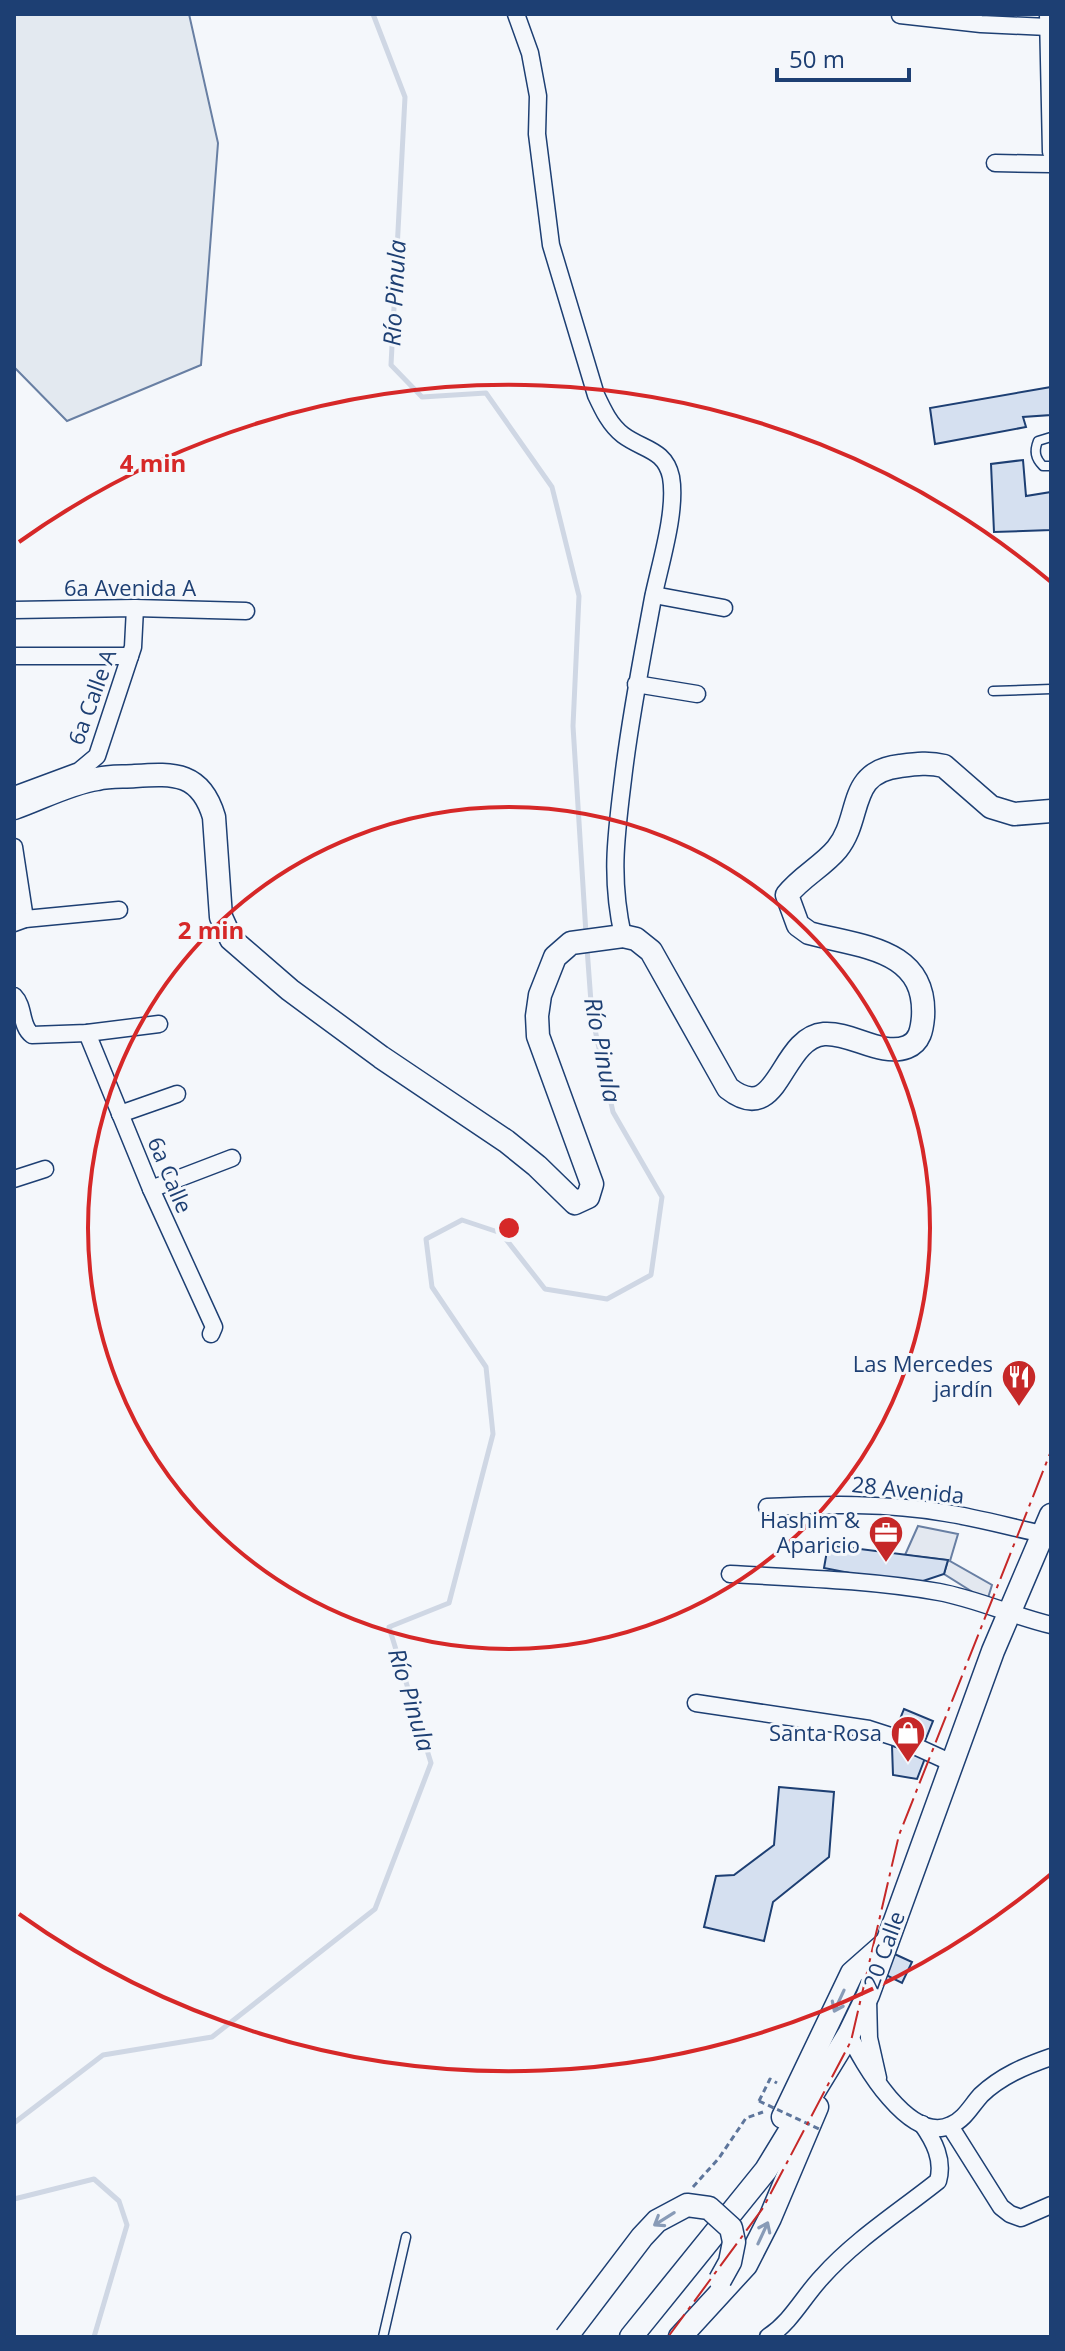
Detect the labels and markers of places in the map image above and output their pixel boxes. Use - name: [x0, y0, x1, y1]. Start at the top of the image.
- centre of rings: [495, 1214, 523, 1242]
- place label: Las Mercedes jardín: [853, 1348, 993, 1403]
- restaurant icon: Las Mercedes jardín: [1000, 1358, 1038, 1408]
- place label: Hashim & Aparicio: [760, 1504, 860, 1559]
- office icon: Hashim & Aparicio: [867, 1514, 905, 1564]
- shop icon: Santa Rosa: [889, 1714, 927, 1764]
- place label: Santa Rosa: [769, 1717, 882, 1747]

